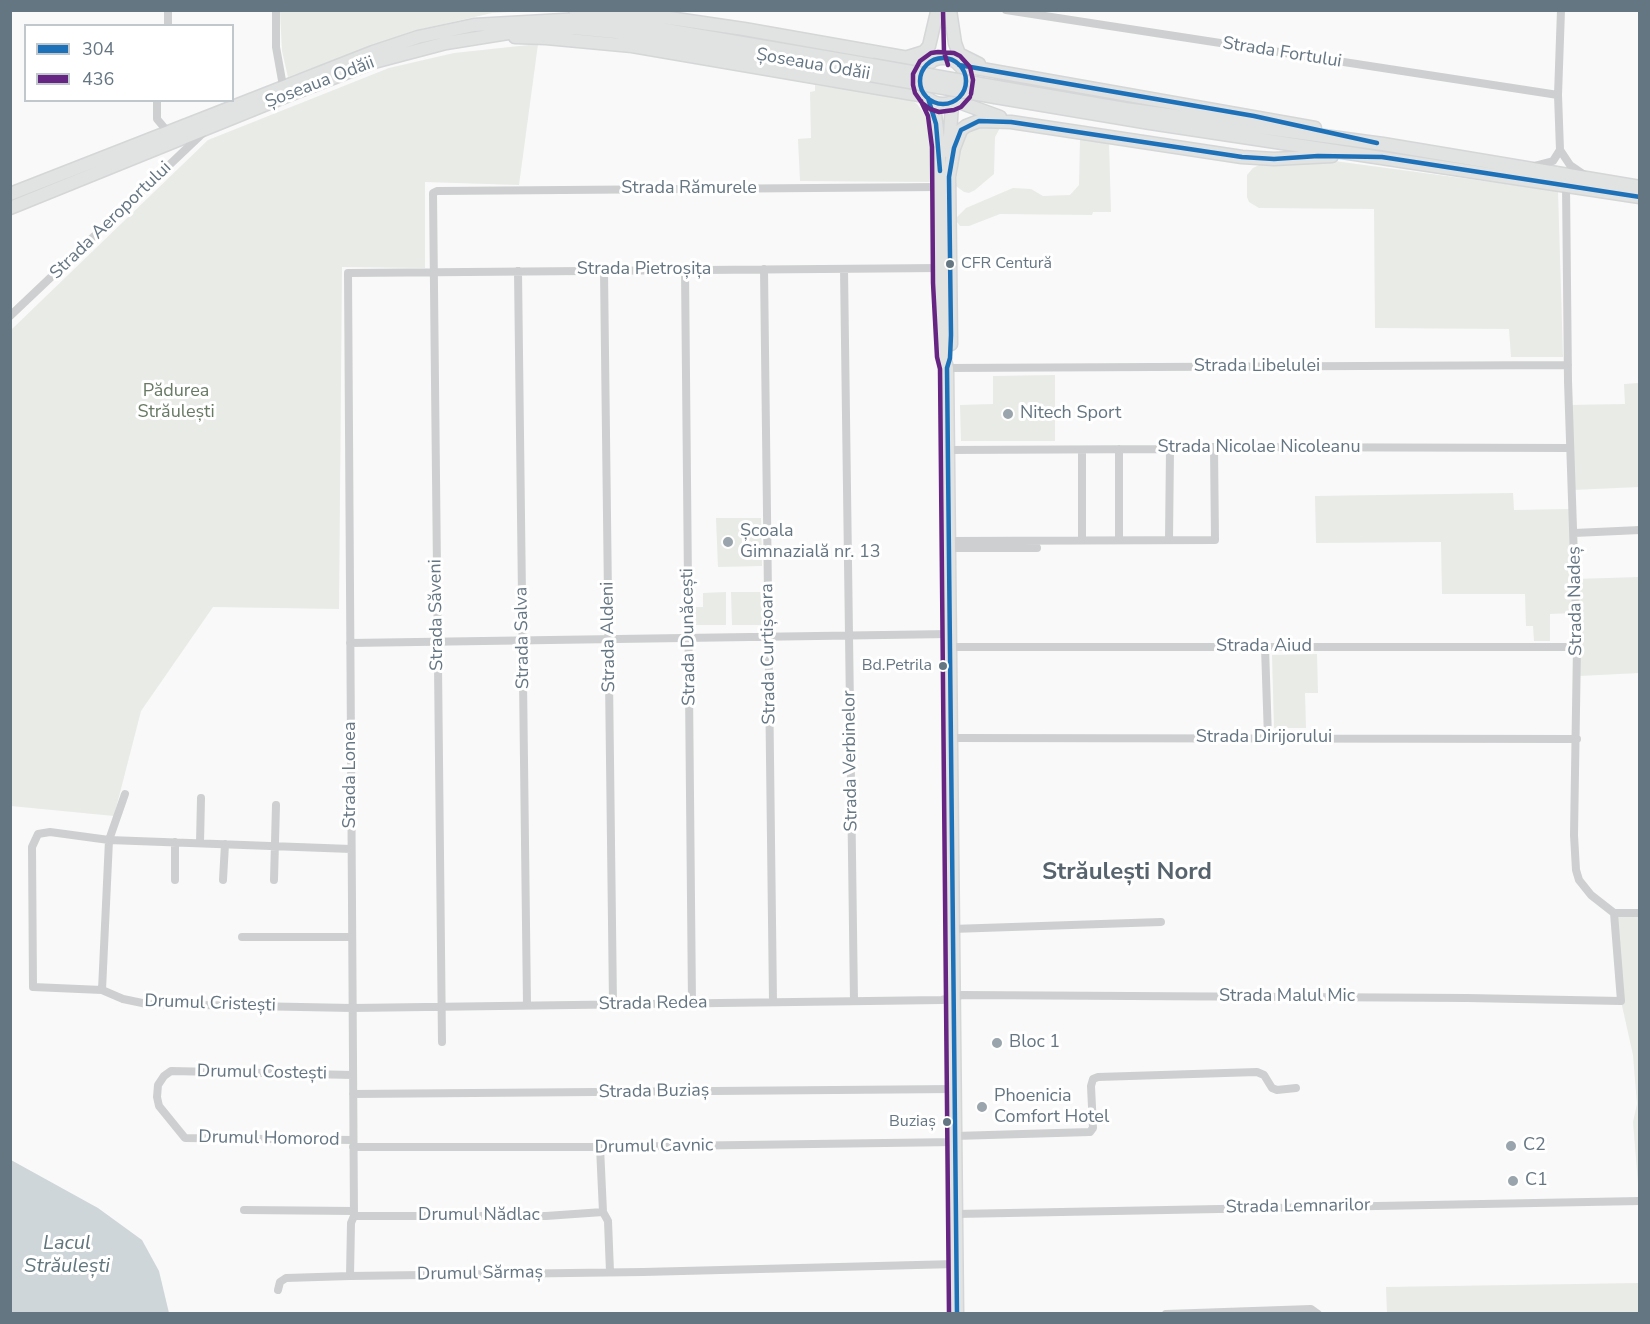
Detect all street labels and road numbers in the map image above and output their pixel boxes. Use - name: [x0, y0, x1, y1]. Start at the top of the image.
- street label: Strada Fortului: [1221, 33, 1343, 73]
- street label: Șoseaua Odăii: [754, 44, 872, 86]
- street label: Șoseaua Odăii: [262, 52, 378, 114]
- street label: Strada Aeroportului: [46, 158, 176, 284]
- street label: Strada Rămurele: [621, 178, 757, 200]
- street label: Strada Pietroșița: [577, 259, 711, 281]
- street label: Strada Libelulei: [1194, 356, 1320, 378]
- street label: Strada Nicolae Nicoleanu: [1158, 437, 1360, 459]
- street label: Strada Nadeș: [1564, 546, 1588, 656]
- street label: Strada Săveni: [425, 559, 449, 671]
- street label: Strada Dunăcești: [677, 568, 701, 706]
- street label: Strada Aldeni: [597, 581, 621, 693]
- street label: Strada Curtișoara: [757, 583, 781, 725]
- street label: Strada Salva: [511, 587, 535, 689]
- street label: Strada Aiud: [1216, 636, 1312, 658]
- street label: Strada Verbinelor: [839, 690, 863, 832]
- street label: Strada Lonea: [340, 722, 362, 828]
- street label: Strada Dirijorului: [1196, 727, 1332, 749]
- street label: Strada Malul Mic: [1219, 986, 1355, 1008]
- street label: Drumul Cristești: [144, 991, 276, 1017]
- street label: Strada Redea: [598, 992, 708, 1016]
- street label: Drumul Costești: [197, 1061, 327, 1085]
- street label: Strada Buziaș: [598, 1080, 710, 1104]
- street label: Drumul Homorod: [198, 1127, 340, 1151]
- street label: Drumul Cavnic: [595, 1135, 713, 1159]
- street label: Strada Lemnarilor: [1226, 1195, 1370, 1219]
- street label: Drumul Nădlac: [418, 1205, 540, 1227]
- street label: Drumul Sărmaș: [417, 1262, 543, 1286]

